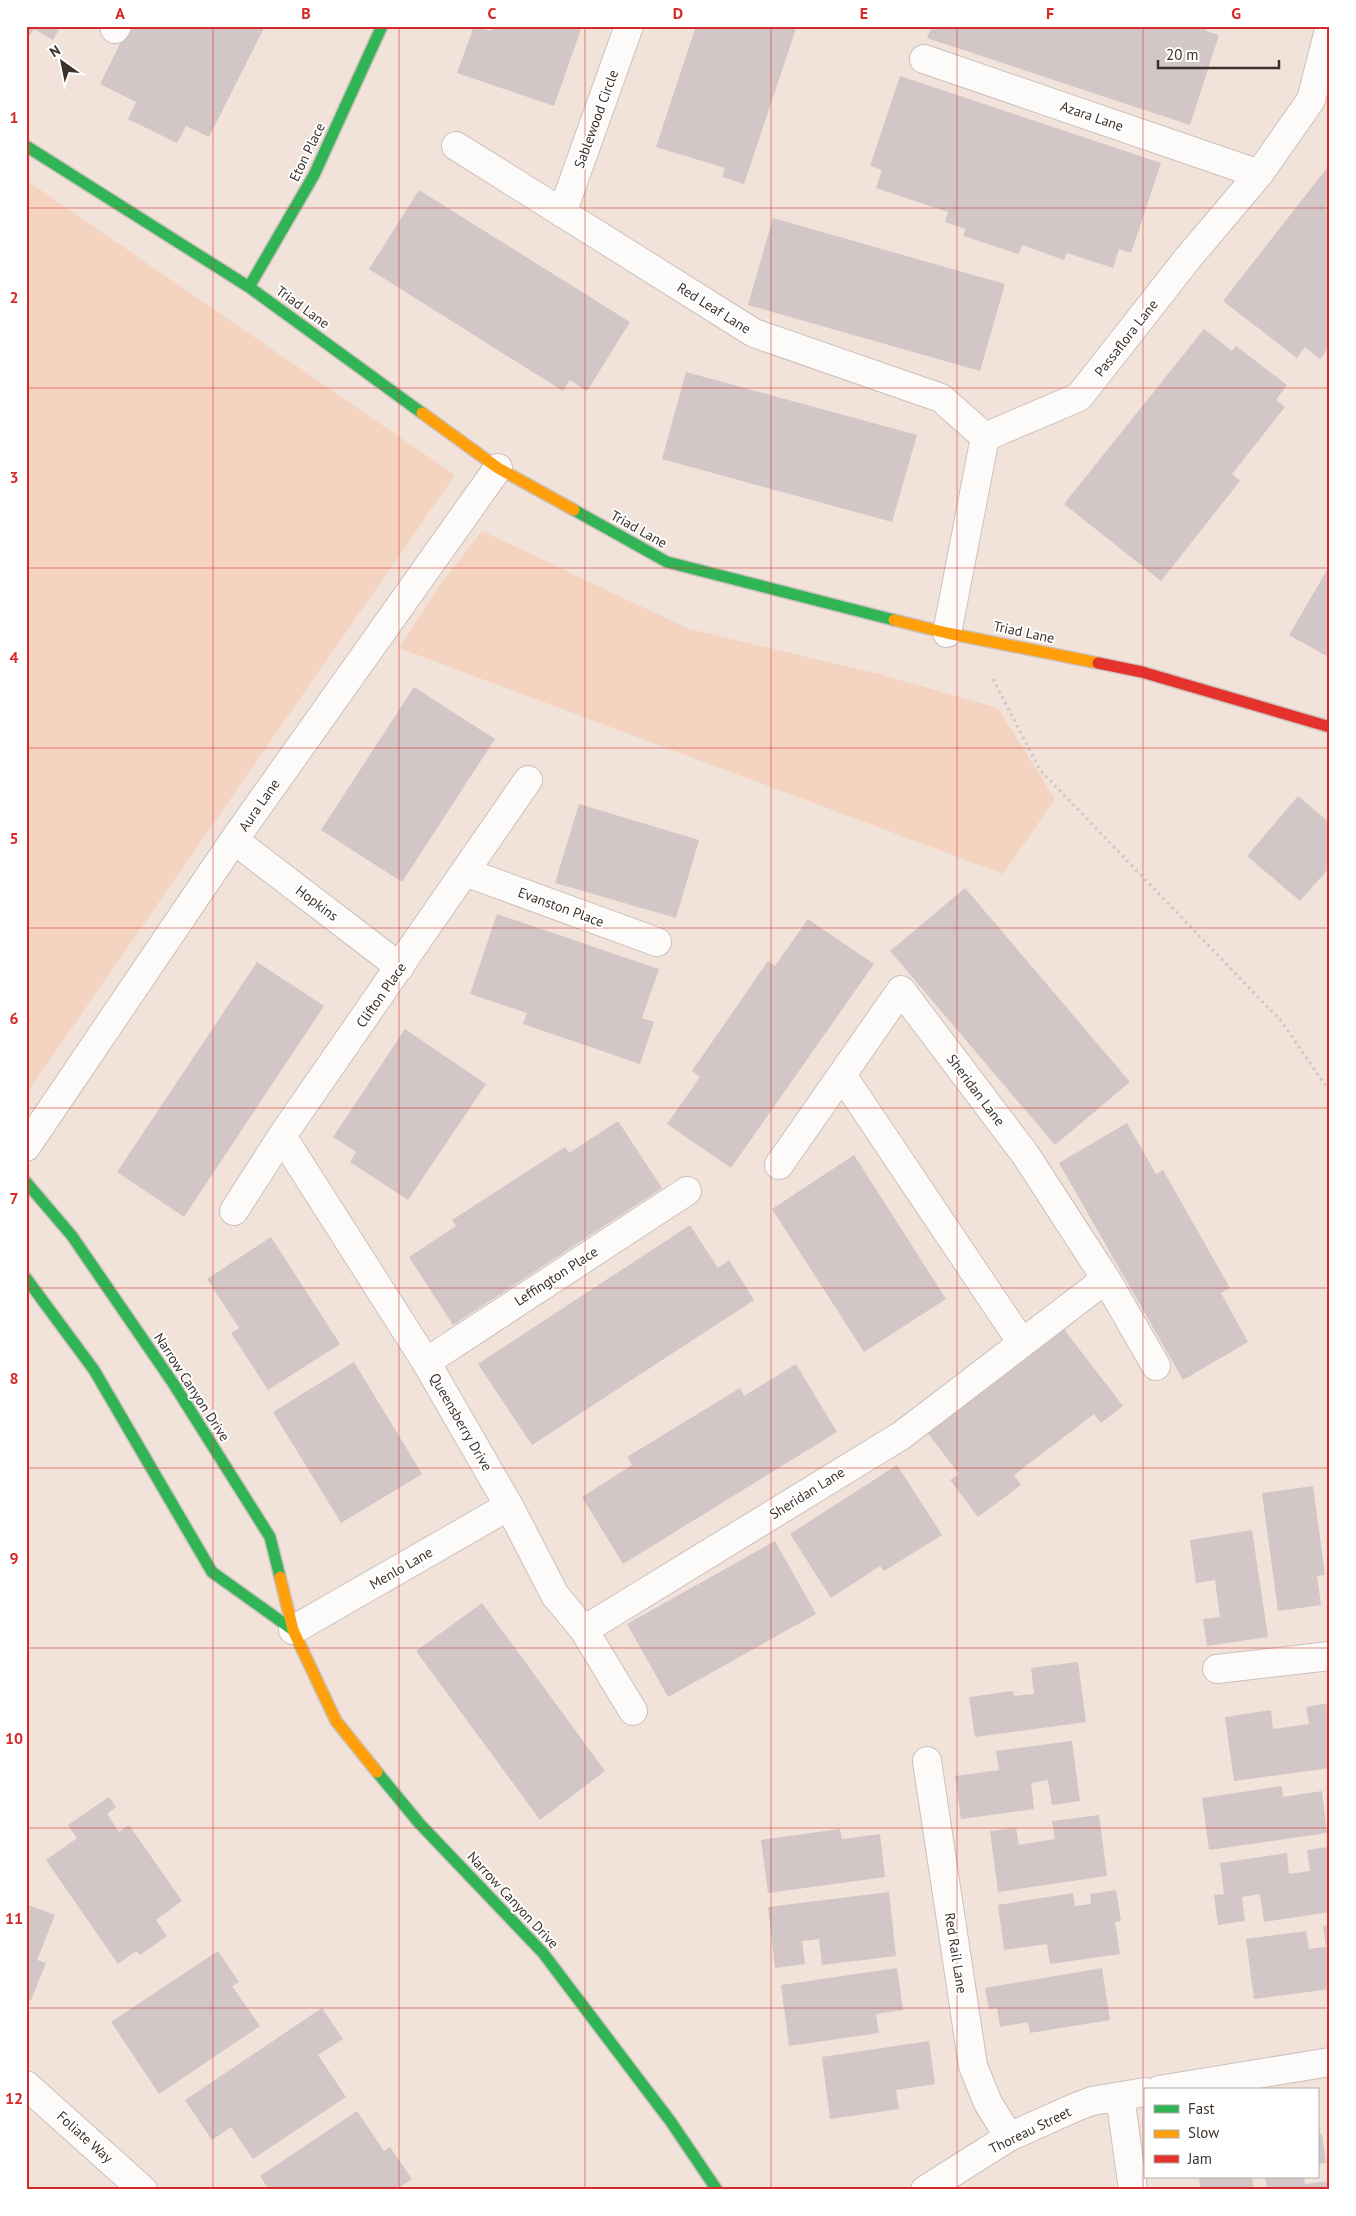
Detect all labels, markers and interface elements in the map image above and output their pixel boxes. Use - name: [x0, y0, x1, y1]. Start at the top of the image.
- text: A: [115, 3, 125, 23]
- text: B: [301, 3, 311, 23]
- text: C: [488, 3, 497, 23]
- text: D: [673, 3, 683, 23]
- text: E: [860, 3, 868, 23]
- text: F: [1046, 3, 1054, 23]
- text: G: [1231, 3, 1241, 23]
- north arrow: [38, 38, 88, 88]
- scale bar: [1158, 38, 1280, 70]
- text: N: [46, 41, 64, 61]
- text: 20 m: [1166, 45, 1199, 64]
- street label: Sablewood Circle: [570, 67, 622, 171]
- street label: Azara Lane: [1058, 97, 1126, 135]
- text: 1: [9, 107, 19, 127]
- street label: Eton Place: [285, 120, 329, 184]
- street label: Red Leaf Lane: [674, 278, 754, 338]
- street label: Triad Lane: [273, 282, 333, 332]
- text: 2: [9, 287, 19, 307]
- street label: Passaflora Lane: [1090, 296, 1162, 380]
- text: 3: [9, 467, 19, 487]
- street label: Triad Lane: [608, 506, 670, 552]
- street label: Triad Lane: [992, 617, 1056, 647]
- text: 4: [9, 647, 19, 667]
- street label: Aura Lane: [234, 775, 284, 835]
- text: 5: [9, 828, 19, 848]
- street label: Hopkins: [292, 881, 342, 925]
- street label: Evanston Place: [516, 883, 606, 931]
- street label: Clifton Place: [352, 959, 410, 1031]
- text: 6: [9, 1008, 19, 1028]
- street label: Sheridan Lane: [943, 1051, 1009, 1129]
- text: 7: [9, 1188, 19, 1208]
- street label: Leffington Place: [511, 1242, 601, 1310]
- street label: Narrow Canyon Drive: [150, 1329, 234, 1445]
- text: 8: [9, 1368, 19, 1388]
- street label: Queensberry Drive: [426, 1370, 496, 1474]
- street label: Sheridan Lane: [766, 1463, 848, 1523]
- street label: Menlo Lane: [366, 1543, 436, 1593]
- text: 9: [9, 1548, 19, 1568]
- text: 10: [5, 1728, 23, 1748]
- street label: Narrow Canyon Drive: [463, 1848, 563, 1952]
- text: 11: [5, 1908, 23, 1928]
- street label: Red Rail Lane: [941, 1911, 971, 1995]
- text: 12: [5, 2088, 23, 2108]
- legend: [1144, 2088, 1318, 2178]
- text: Fast: [1188, 2099, 1215, 2118]
- street label: Thoreau Street: [986, 2102, 1074, 2158]
- street label: Foliate Way: [53, 2107, 117, 2167]
- text: Slow: [1188, 2123, 1219, 2142]
- text: Jam: [1187, 2149, 1212, 2168]

